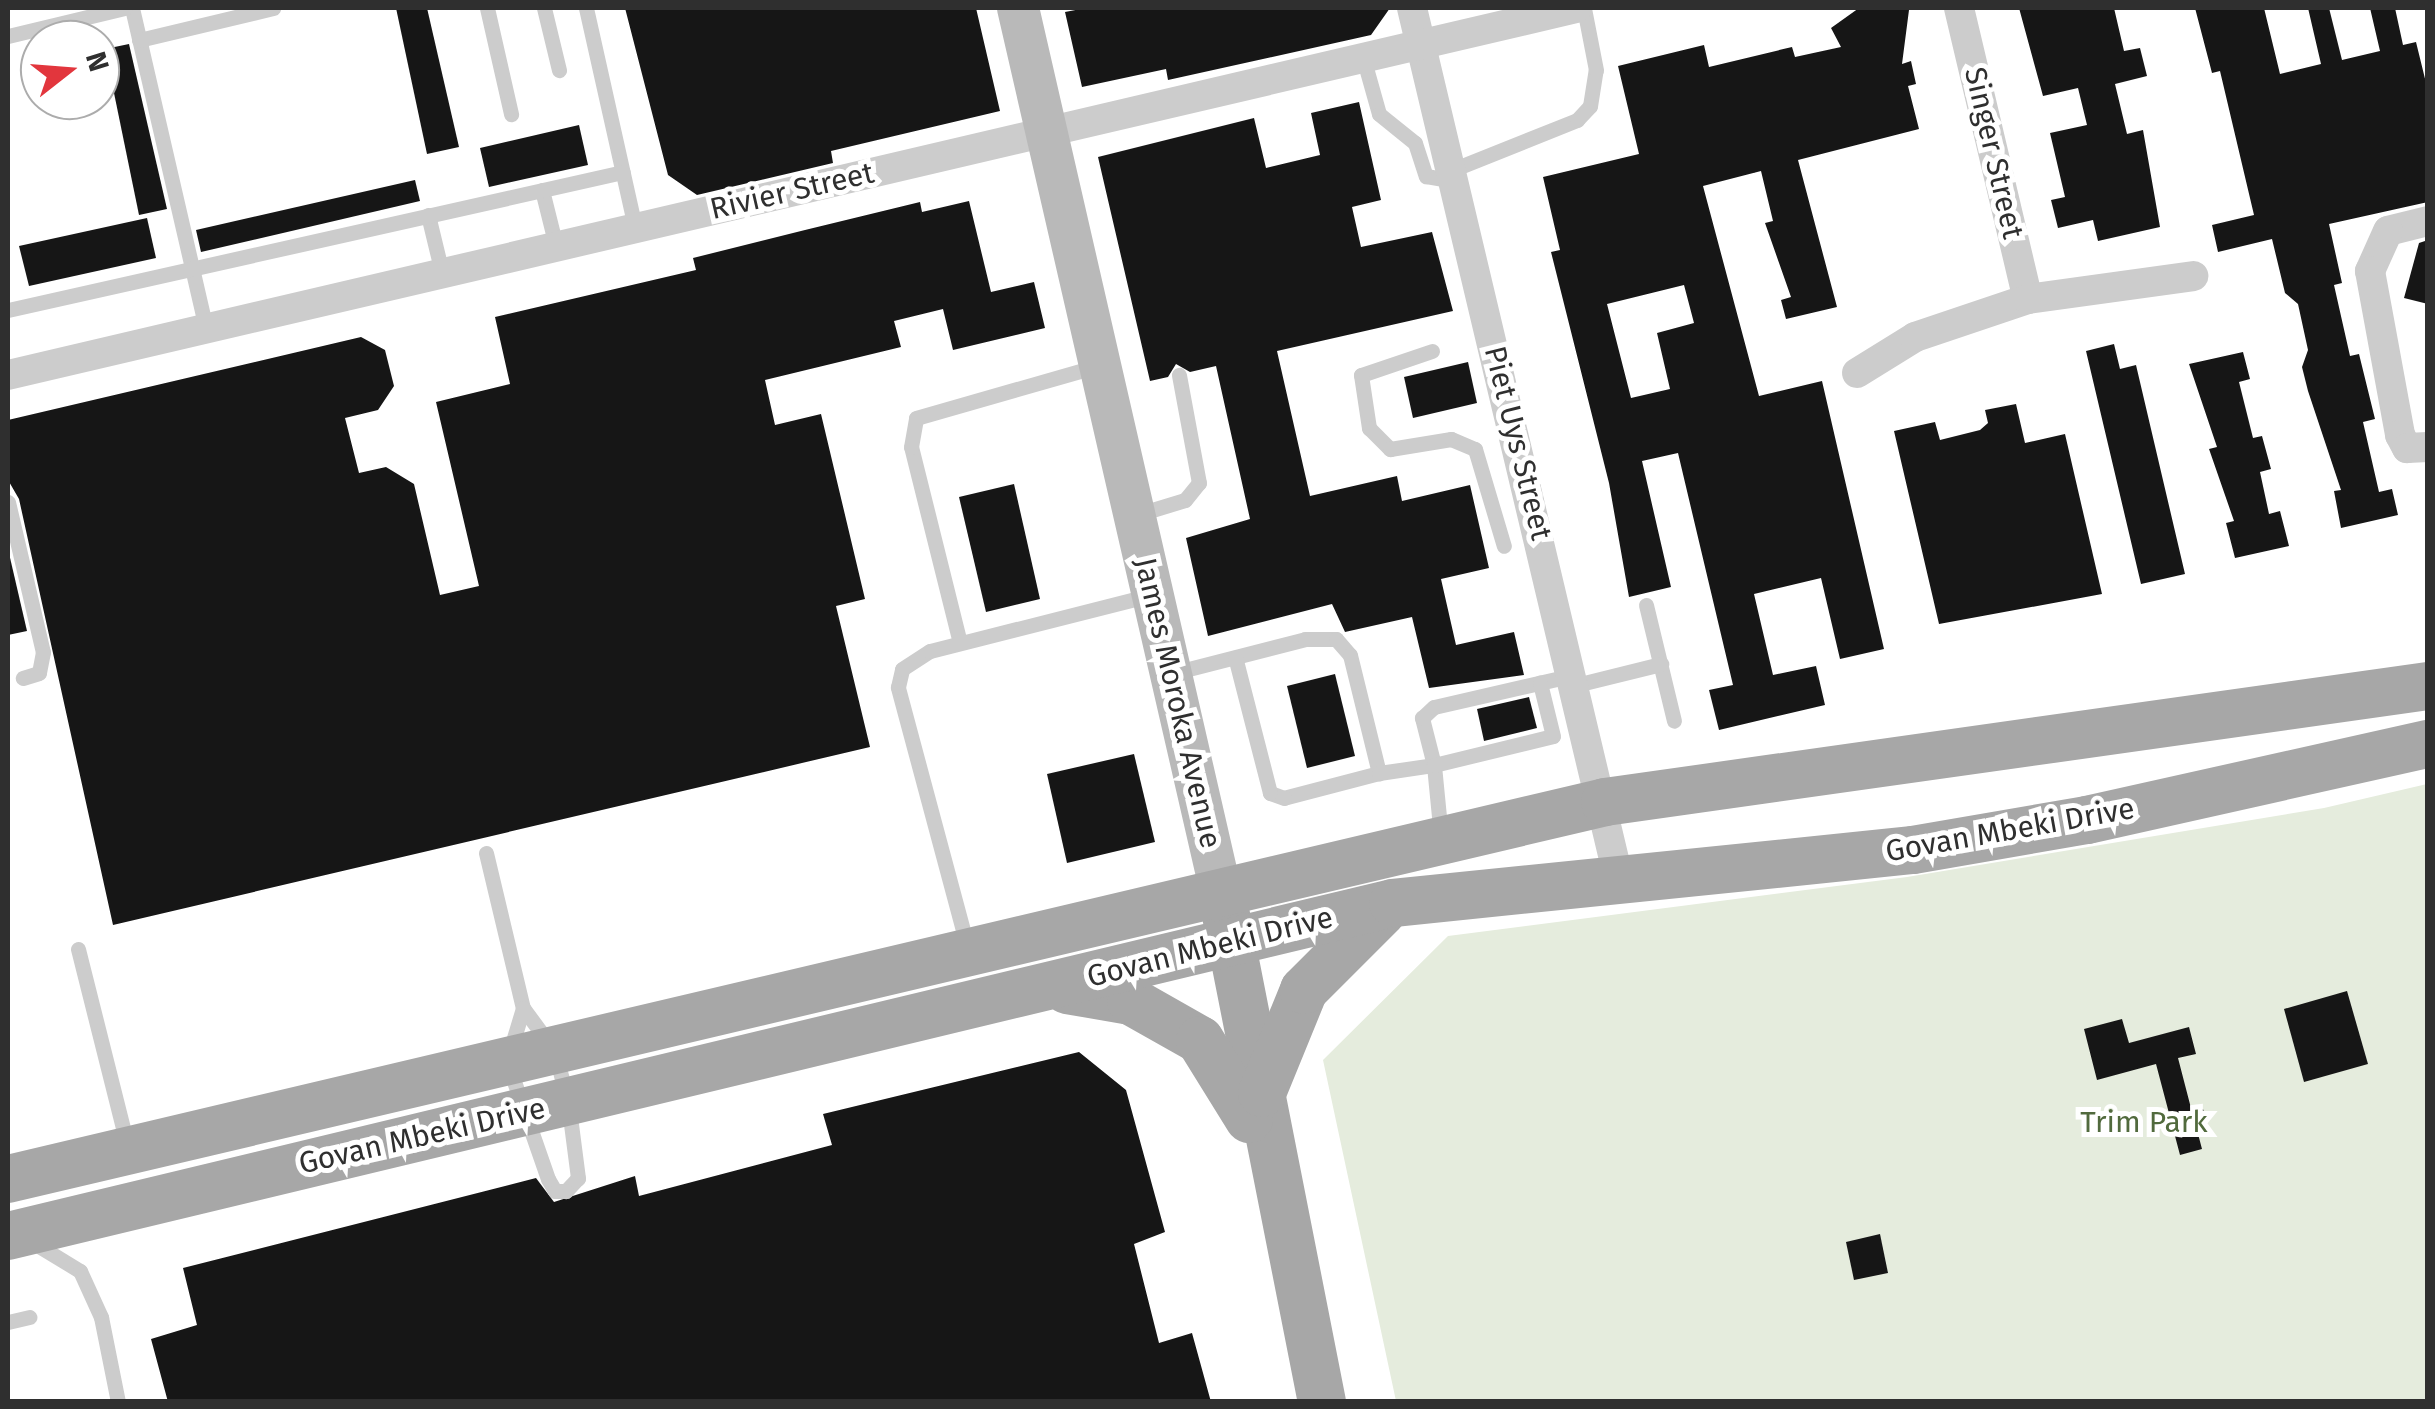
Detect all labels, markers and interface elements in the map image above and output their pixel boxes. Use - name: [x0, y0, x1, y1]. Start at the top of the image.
- north arrow: [20, 20, 120, 120]
- text: N: [79, 48, 116, 75]
- street label: Singer Street: [1957, 64, 2031, 242]
- street label: Rivier Street: [707, 155, 877, 227]
- street label: Piet Uys Street: [1476, 342, 1560, 544]
- street label: James Moroka Avenue: [1127, 554, 1229, 852]
- street label: Govan Mbeki Drive: [1883, 790, 2137, 870]
- street label: Govan Mbeki Drive: [1083, 899, 1337, 995]
- street label: Govan Mbeki Drive: [295, 1090, 549, 1182]
- park label: Trim Park: [2080, 1104, 2208, 1140]

